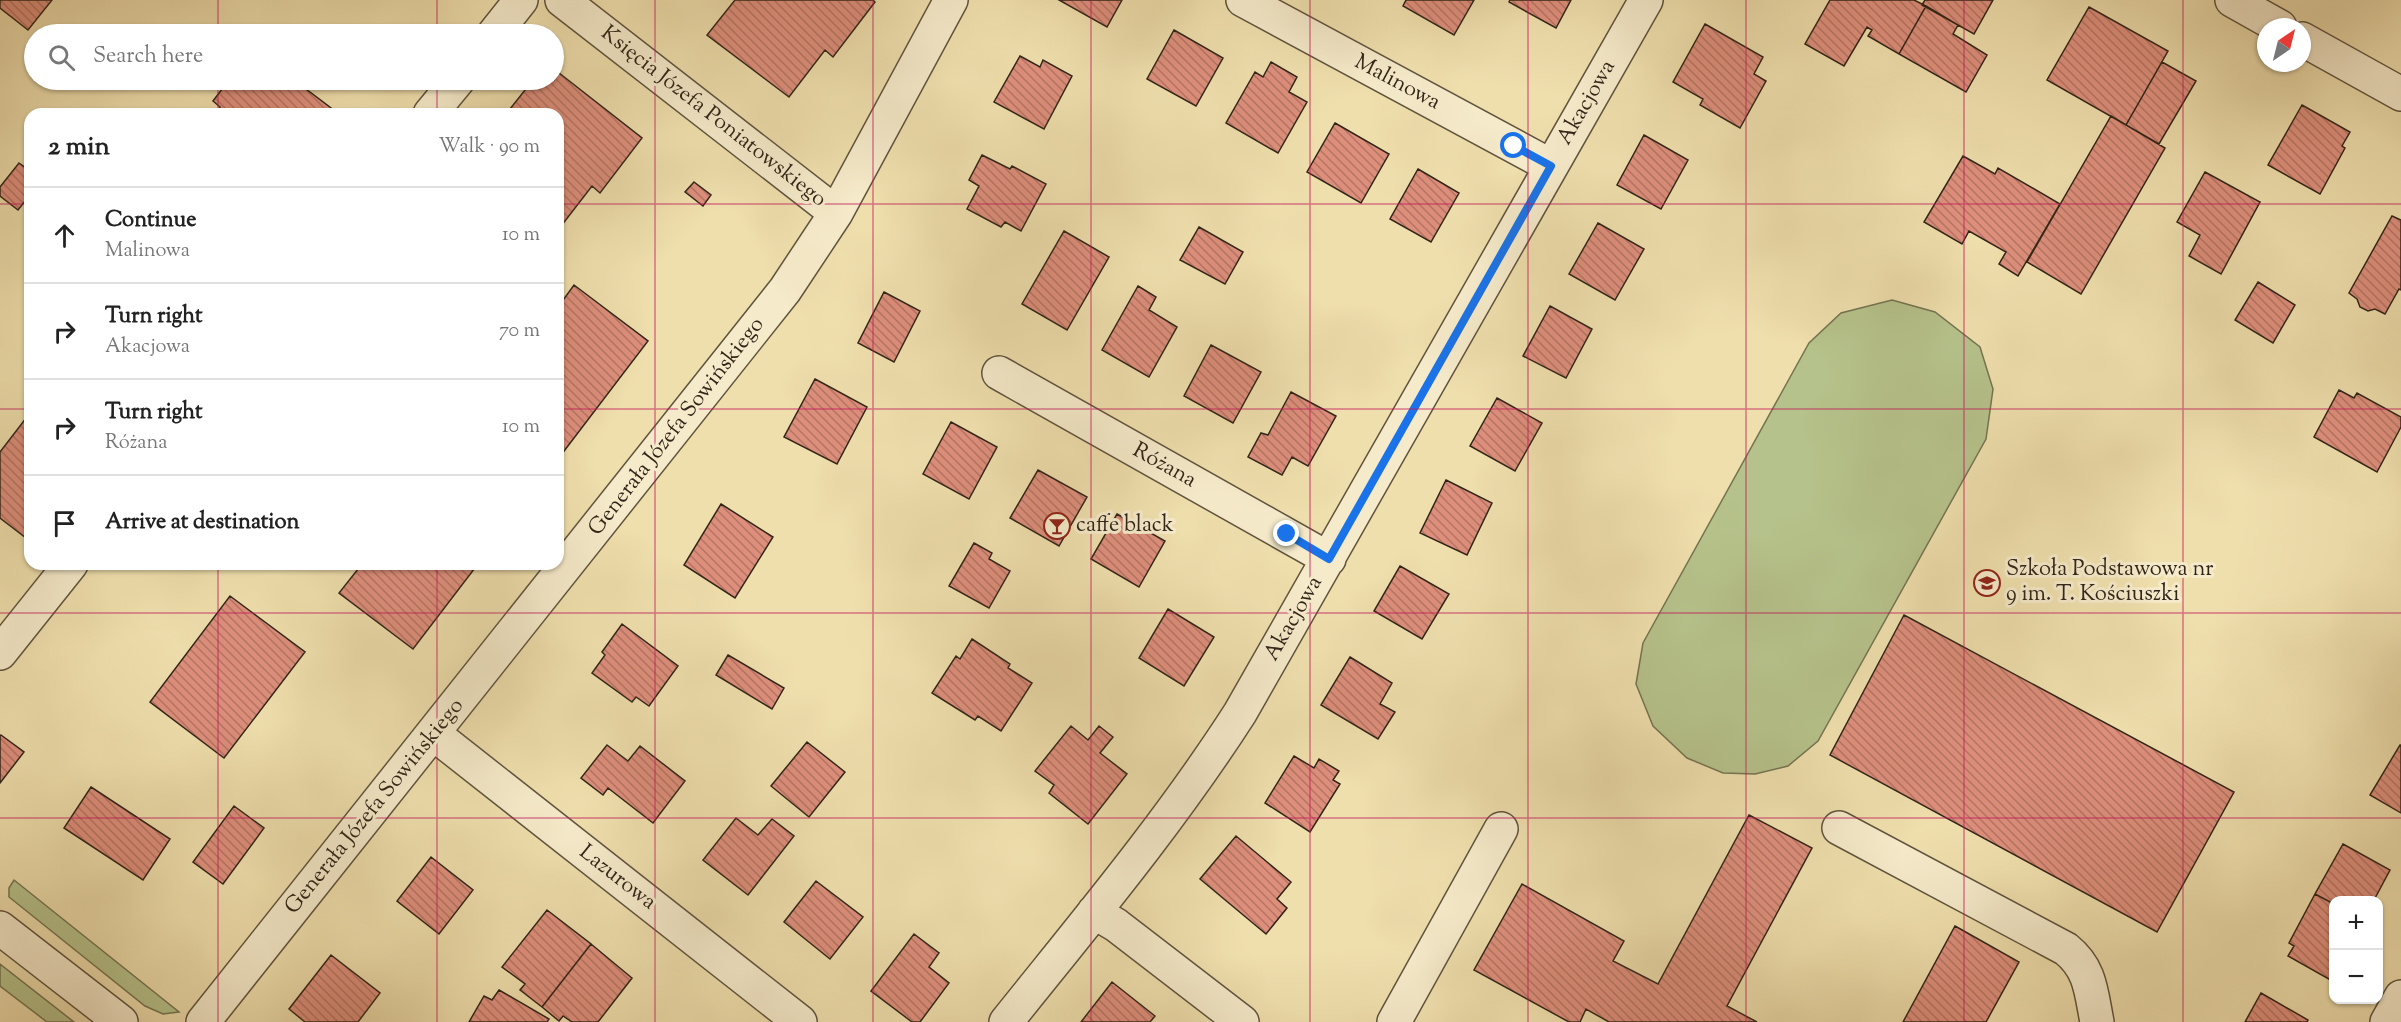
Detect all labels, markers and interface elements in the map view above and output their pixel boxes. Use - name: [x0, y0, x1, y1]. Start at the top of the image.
- street label: Księcia Józefa Poniatowskiego: [593, 18, 833, 216]
- north arrow: [2257, 18, 2311, 72]
- search box: [24, 24, 564, 90]
- icon: search: [45, 41, 78, 74]
- text: Search here: [93, 41, 203, 73]
- street label: Malinowa: [1348, 47, 1446, 119]
- street label: Akacjowa: [1550, 54, 1624, 152]
- text: 2 min: [48, 129, 110, 166]
- route start: [1500, 132, 1526, 158]
- text: Walk · 90 m: [438, 133, 540, 162]
- text: Continue: [105, 205, 196, 237]
- icon: ahead: [48, 219, 81, 252]
- text: 10 m: [502, 221, 540, 250]
- text: Malinowa: [105, 237, 190, 266]
- text: Turn right: [105, 301, 202, 333]
- street label: Generała Józefa Sowińskiego: [581, 311, 773, 543]
- icon: right: [48, 315, 81, 348]
- text: 70 m: [499, 317, 540, 346]
- text: Akacjowa: [105, 333, 190, 362]
- text: Turn right: [105, 397, 202, 429]
- icon: right: [48, 411, 81, 444]
- text: 10 m: [502, 413, 540, 442]
- text: Różana: [105, 429, 168, 458]
- street label: Różana: [1126, 435, 1202, 497]
- icon: arrive: [48, 507, 81, 540]
- text: Arrive at destination: [105, 507, 300, 539]
- place label: caffe black: [1076, 510, 1174, 542]
- bar icon: caffe black: [1042, 511, 1072, 541]
- route end: [1273, 520, 1299, 546]
- place label: Szkoła Podstawowa nr 9 im. T. Kościuszki: [2006, 554, 2213, 611]
- school or university icon: Szkoła Podstawowa nr 9 im. T. Kościuszki: [1972, 568, 2002, 598]
- street label: Akacjowa: [1257, 570, 1331, 668]
- street label: Generała Józefa Sowińskiego: [278, 692, 472, 922]
- street label: Lazurowa: [571, 837, 663, 919]
- map controls: [2329, 896, 2383, 1004]
- button: +: [2329, 896, 2383, 950]
- button: −: [2329, 950, 2383, 1004]

